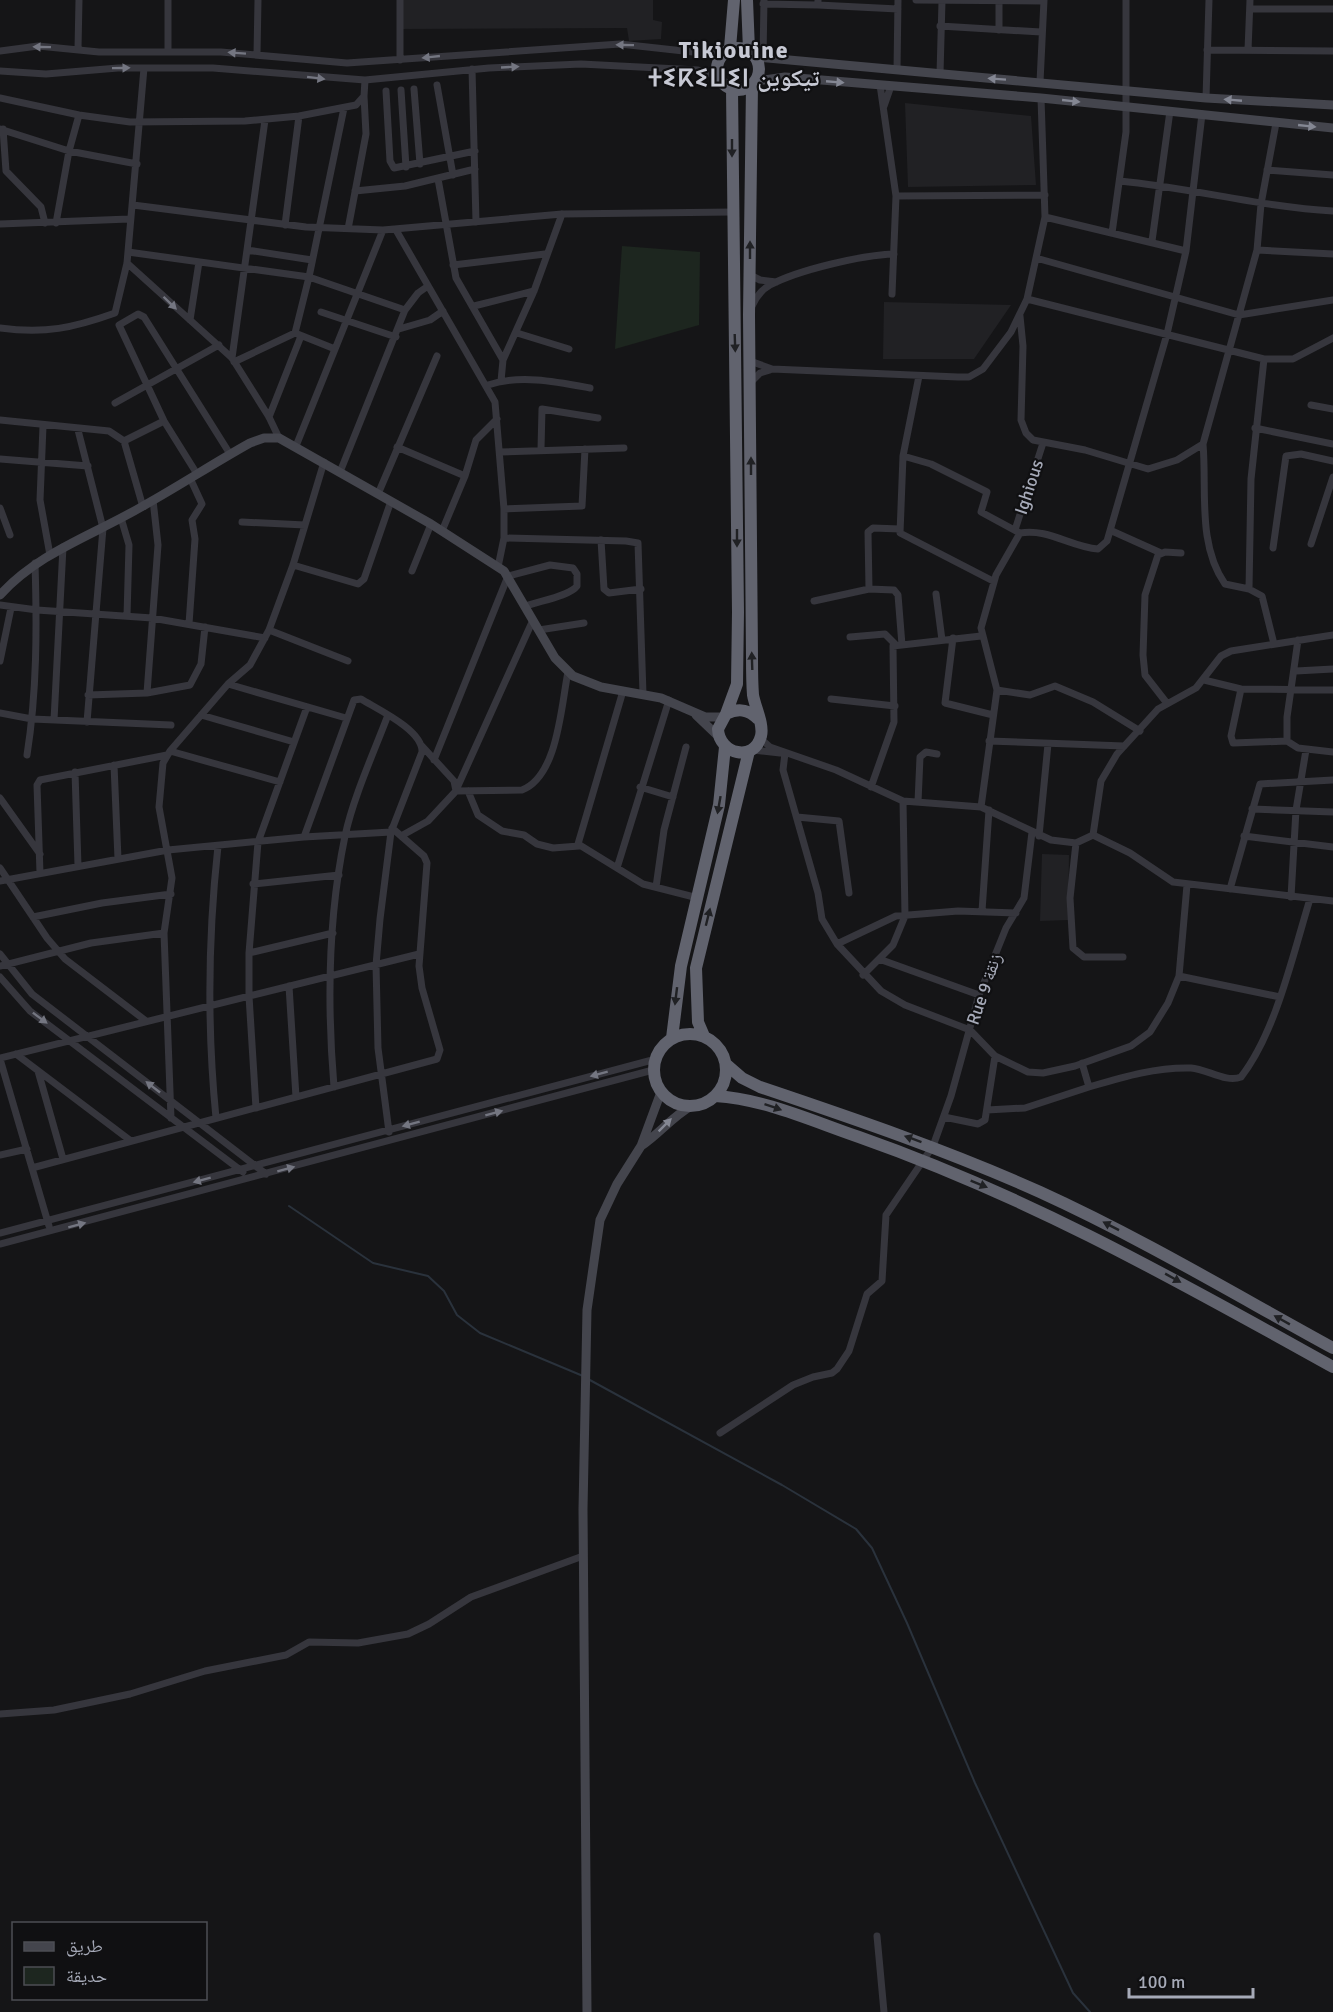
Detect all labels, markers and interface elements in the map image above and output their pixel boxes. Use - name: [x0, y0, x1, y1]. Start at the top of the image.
- district label: Tikiouine ⵜⵉⴽⵉⵡⵉⵏ تيكوين: [648, 35, 820, 93]
- one-way arrow: [616, 40, 635, 50]
- one-way arrow: [33, 42, 52, 52]
- one-way arrow: [227, 48, 246, 57]
- one-way arrow: [421, 52, 440, 62]
- one-way arrow: [500, 62, 519, 71]
- one-way arrow: [112, 64, 131, 73]
- one-way arrow: [306, 73, 325, 82]
- one-way arrow: [987, 74, 1006, 83]
- one-way arrow: [825, 77, 844, 86]
- one-way arrow: [1223, 95, 1242, 105]
- one-way arrow: [1062, 96, 1081, 106]
- one-way arrow: [1297, 121, 1316, 131]
- one-way arrow: [727, 138, 737, 157]
- one-way arrow: [745, 241, 755, 260]
- one-way arrow: [163, 295, 177, 309]
- one-way arrow: [731, 333, 740, 352]
- one-way arrow: [746, 457, 756, 476]
- street label: Ighious: [1010, 457, 1048, 517]
- one-way arrow: [732, 528, 742, 547]
- one-way arrow: [747, 652, 757, 671]
- one-way arrow: [714, 796, 723, 815]
- one-way arrow: [704, 907, 714, 926]
- street label: Rue 9 زنقة: [962, 950, 1006, 1028]
- one-way arrow: [671, 986, 681, 1005]
- one-way arrow: [33, 1012, 48, 1024]
- one-way arrow: [590, 1070, 608, 1079]
- one-way arrow: [145, 1081, 161, 1093]
- one-way arrow: [764, 1103, 782, 1112]
- one-way arrow: [486, 1108, 504, 1117]
- one-way arrow: [658, 1118, 673, 1132]
- one-way arrow: [402, 1120, 420, 1130]
- one-way arrow: [904, 1134, 922, 1144]
- one-way arrow: [277, 1163, 295, 1173]
- one-way arrow: [193, 1176, 211, 1186]
- one-way arrow: [970, 1179, 988, 1189]
- one-way arrow: [68, 1219, 86, 1229]
- one-way arrow: [1102, 1222, 1119, 1231]
- one-way arrow: [1165, 1273, 1182, 1283]
- one-way arrow: [1274, 1314, 1290, 1325]
- legend: [12, 1922, 207, 2000]
- text: طريق: [66, 1935, 103, 1957]
- scale bar: [1129, 1961, 1254, 1999]
- text: حديقة: [66, 1965, 107, 1987]
- text: 100 m: [1138, 1971, 1185, 1993]

